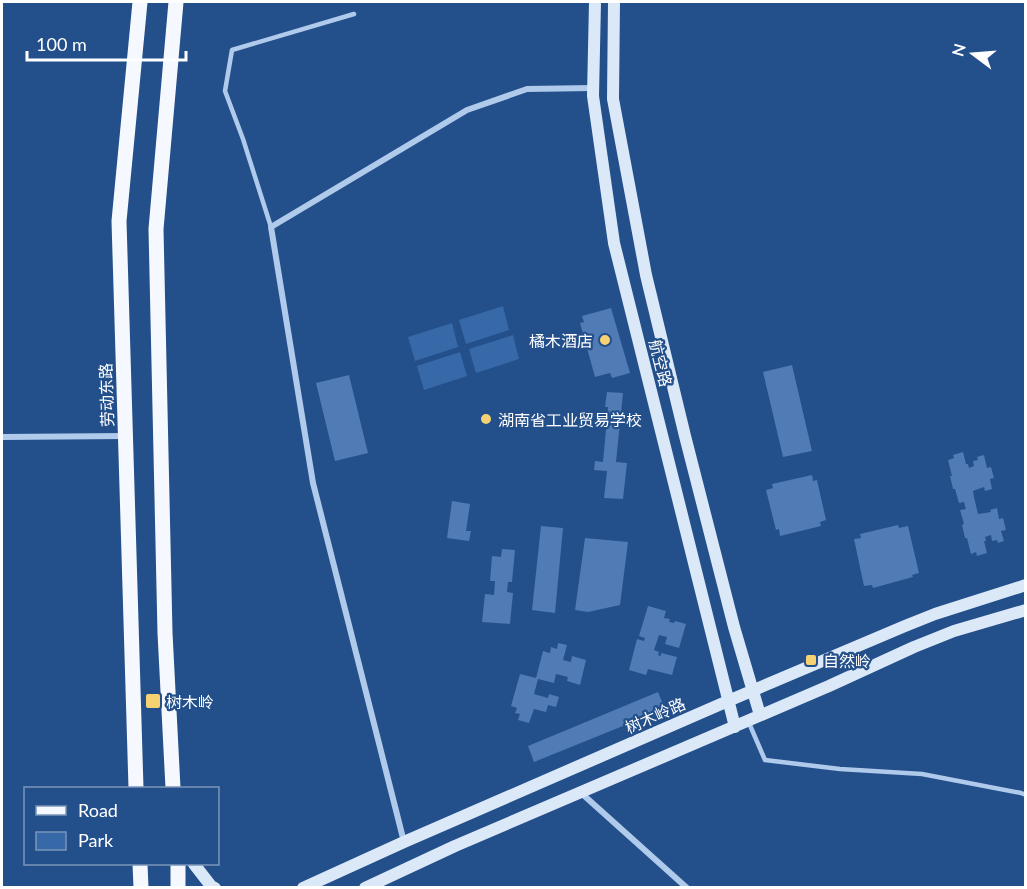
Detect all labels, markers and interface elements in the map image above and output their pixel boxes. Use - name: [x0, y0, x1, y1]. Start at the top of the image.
- scale bar: [27, 24, 186, 62]
- north arrow: [943, 24, 1003, 84]
- text: 100 m: [36, 33, 87, 55]
- text: N: [947, 41, 969, 58]
- place label: 橘木酒店: [529, 331, 593, 350]
- marker: 橘木酒店: [598, 333, 612, 347]
- street label: 航空路: [646, 337, 676, 389]
- street label: 劳动东路: [95, 363, 117, 427]
- place label: 湖南省工业贸易学校: [498, 410, 642, 429]
- marker: 湖南省工业贸易学校: [479, 412, 493, 426]
- place label: 自然岭: [823, 651, 871, 670]
- marker: 自然岭: [804, 653, 818, 667]
- marker: 树木岭: [144, 692, 162, 710]
- place label: 树木岭: [166, 692, 214, 711]
- street label: 树木岭路: [622, 693, 688, 737]
- legend: [24, 787, 219, 865]
- text: Road: [78, 799, 118, 821]
- text: Park: [78, 829, 114, 851]

